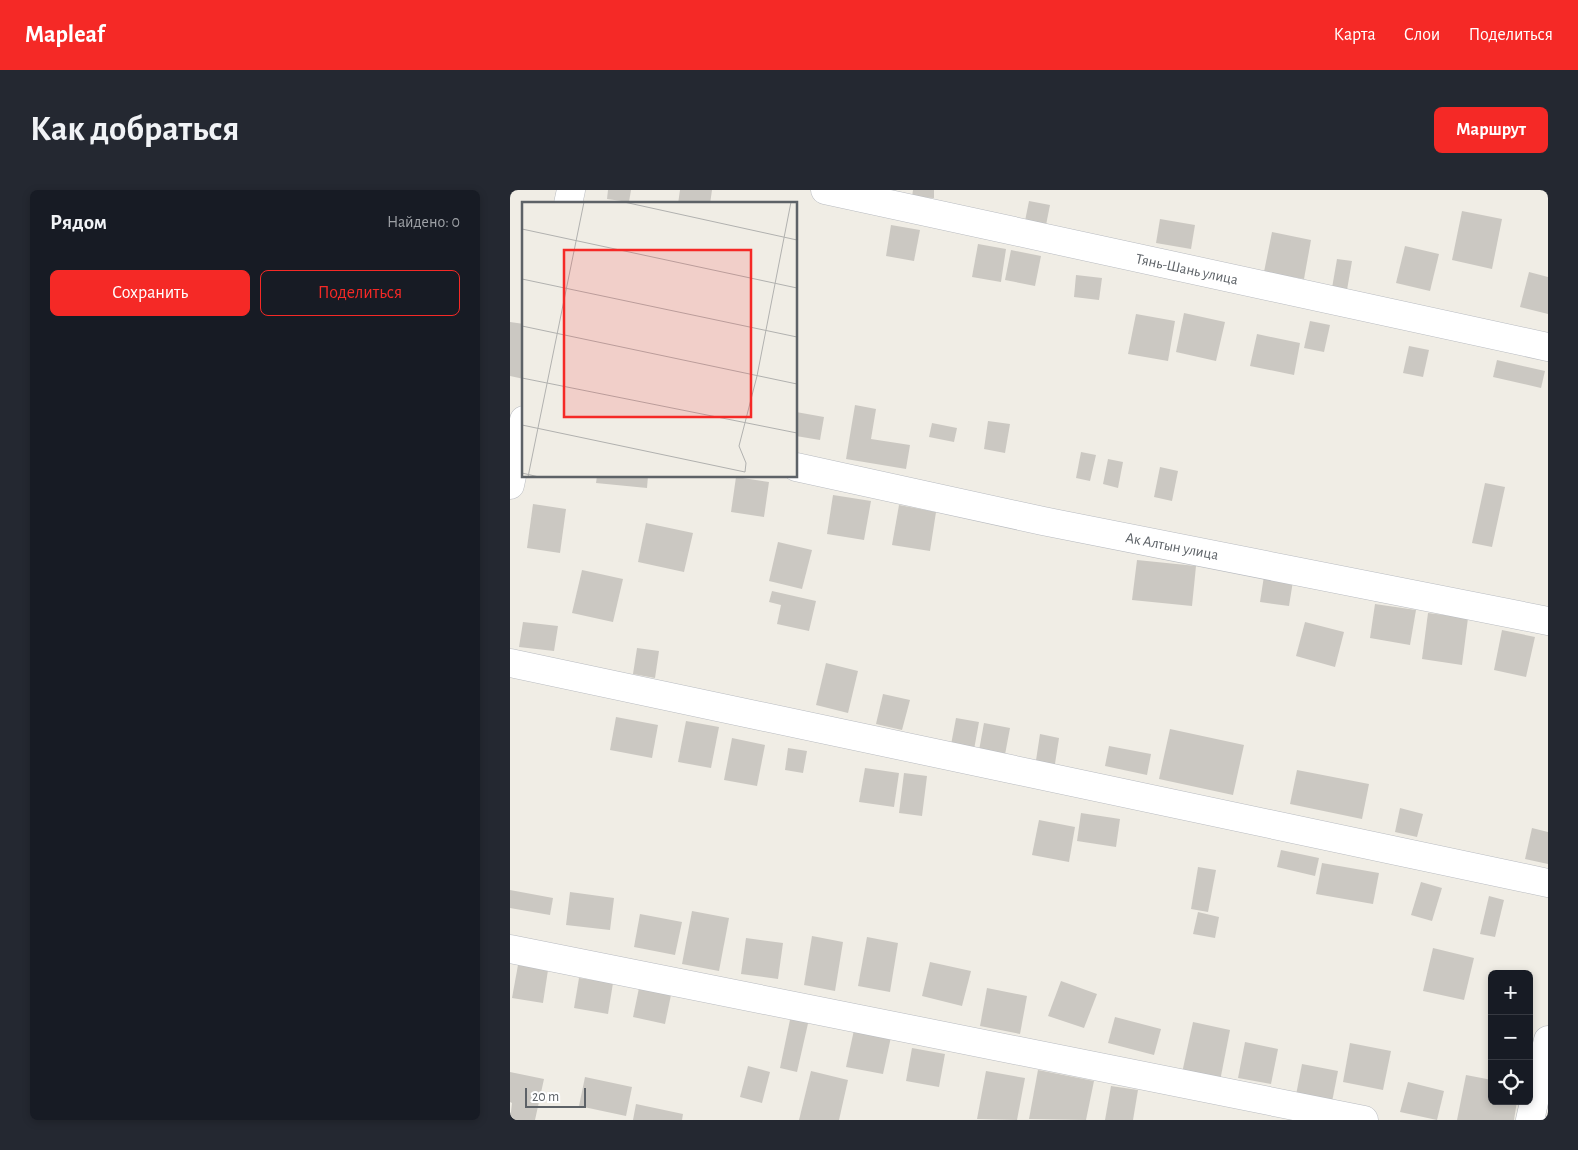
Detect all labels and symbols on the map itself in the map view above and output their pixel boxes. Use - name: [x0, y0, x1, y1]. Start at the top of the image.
- inset map: [522, 202, 798, 478]
- street label: Тянь-Шань улица: [1134, 251, 1240, 288]
- street label: Ак Алтын улица: [1124, 530, 1220, 563]
- scale bar: [525, 1085, 586, 1108]

